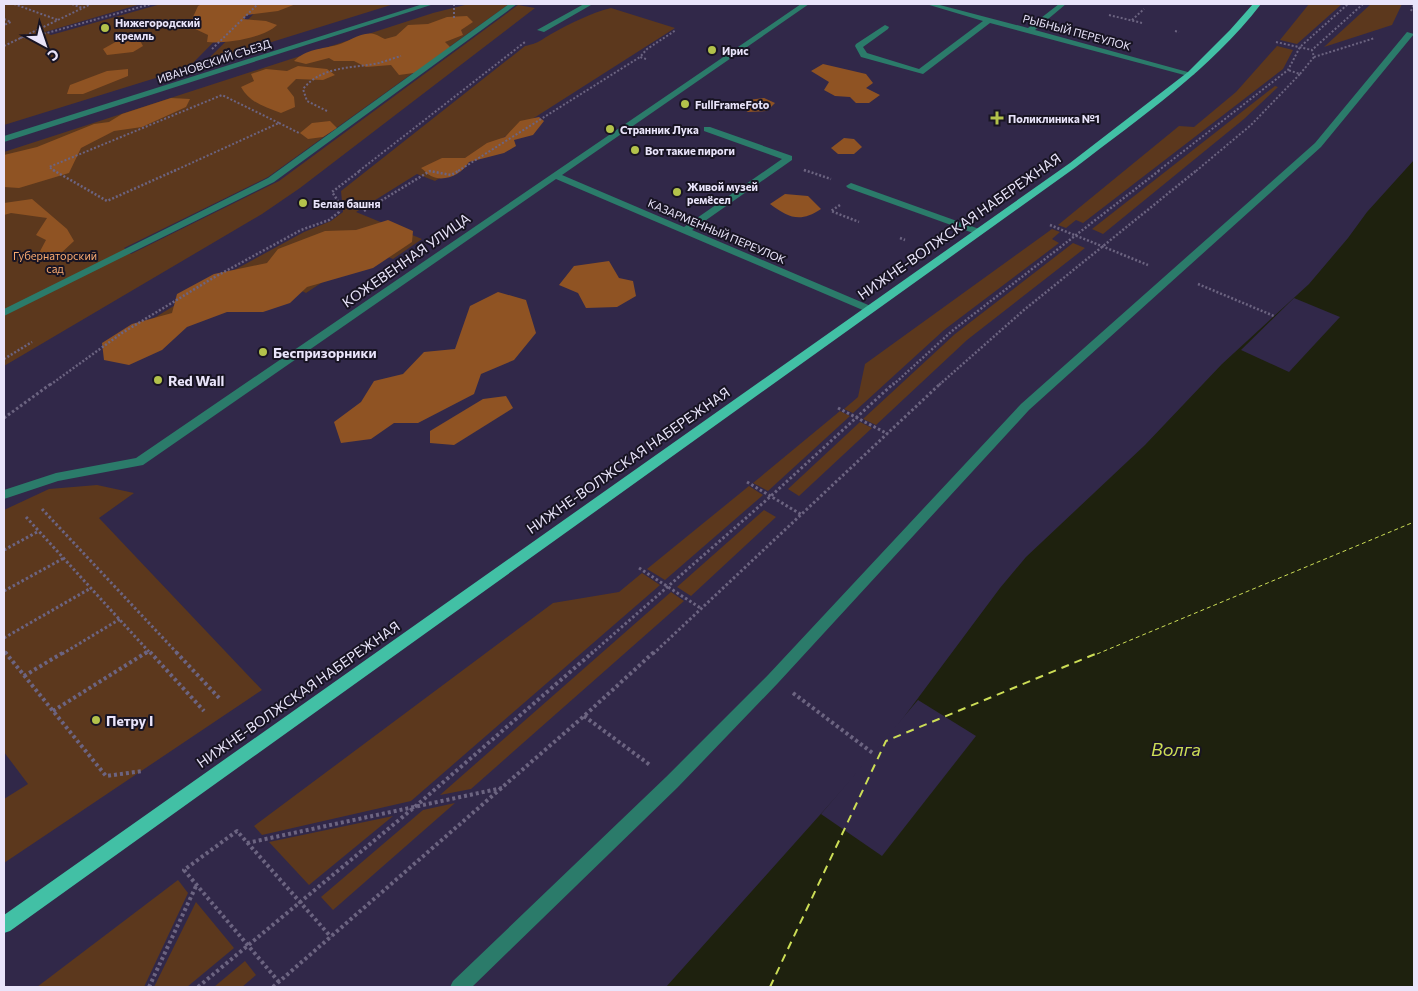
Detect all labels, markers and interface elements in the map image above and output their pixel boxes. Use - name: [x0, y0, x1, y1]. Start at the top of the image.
- street label: РЫБНЫЙ ПЕРЕУЛОК: [1022, 10, 1133, 53]
- place label: Нижегородский кремль: [115, 16, 200, 42]
- north arrow: [20, 20, 70, 70]
- marker: Нижегородский кремль: [99, 22, 111, 34]
- street label: ИВАНОВСКИЙ СЪЕЗД: [155, 35, 273, 86]
- marker: Ирис: [706, 44, 718, 56]
- place label: Ирис: [722, 44, 748, 57]
- text: С: [45, 46, 63, 65]
- marker: FullFrameFoto: [679, 98, 691, 110]
- place label: FullFrameFoto: [695, 98, 770, 111]
- marker: Поликлиника №1: [990, 111, 1004, 125]
- place label: Поликлиника №1: [1008, 112, 1100, 125]
- marker: Странник Лука: [604, 123, 616, 135]
- place label: Странник Лука: [620, 123, 699, 136]
- marker: Вот такие пироги: [629, 144, 641, 156]
- place label: Вот такие пироги: [645, 144, 735, 157]
- street label: НИЖНЕ-ВОЛЖСКАЯ НАБЕРЕЖНАЯ: [854, 149, 1064, 303]
- place label: Живой музей ремёсел: [687, 180, 758, 206]
- marker: Живой музей ремёсел: [671, 186, 683, 198]
- street label: КАЗАРМЕННЫЙ ПЕРЕУЛОК: [646, 195, 789, 266]
- marker: Белая башня: [297, 197, 309, 209]
- place label: Белая башня: [313, 197, 380, 210]
- street label: КОЖЕВЕННАЯ УЛИЦА: [339, 209, 474, 311]
- park label: Губернаторский сад: [13, 249, 97, 275]
- place label: Беспризорники: [273, 344, 377, 361]
- marker: Беспризорники: [257, 346, 269, 358]
- place label: Red Wall: [168, 372, 224, 389]
- marker: Red Wall: [152, 374, 164, 386]
- street label: НИЖНЕ-ВОЛЖСКАЯ НАБЕРЕЖНАЯ: [523, 383, 733, 537]
- street label: НИЖНЕ-ВОЛЖСКАЯ НАБЕРЕЖНАЯ: [193, 617, 403, 771]
- place label: Петру I: [106, 712, 153, 729]
- marker: Петру I: [90, 714, 102, 726]
- water label: Волга: [1151, 738, 1201, 760]

